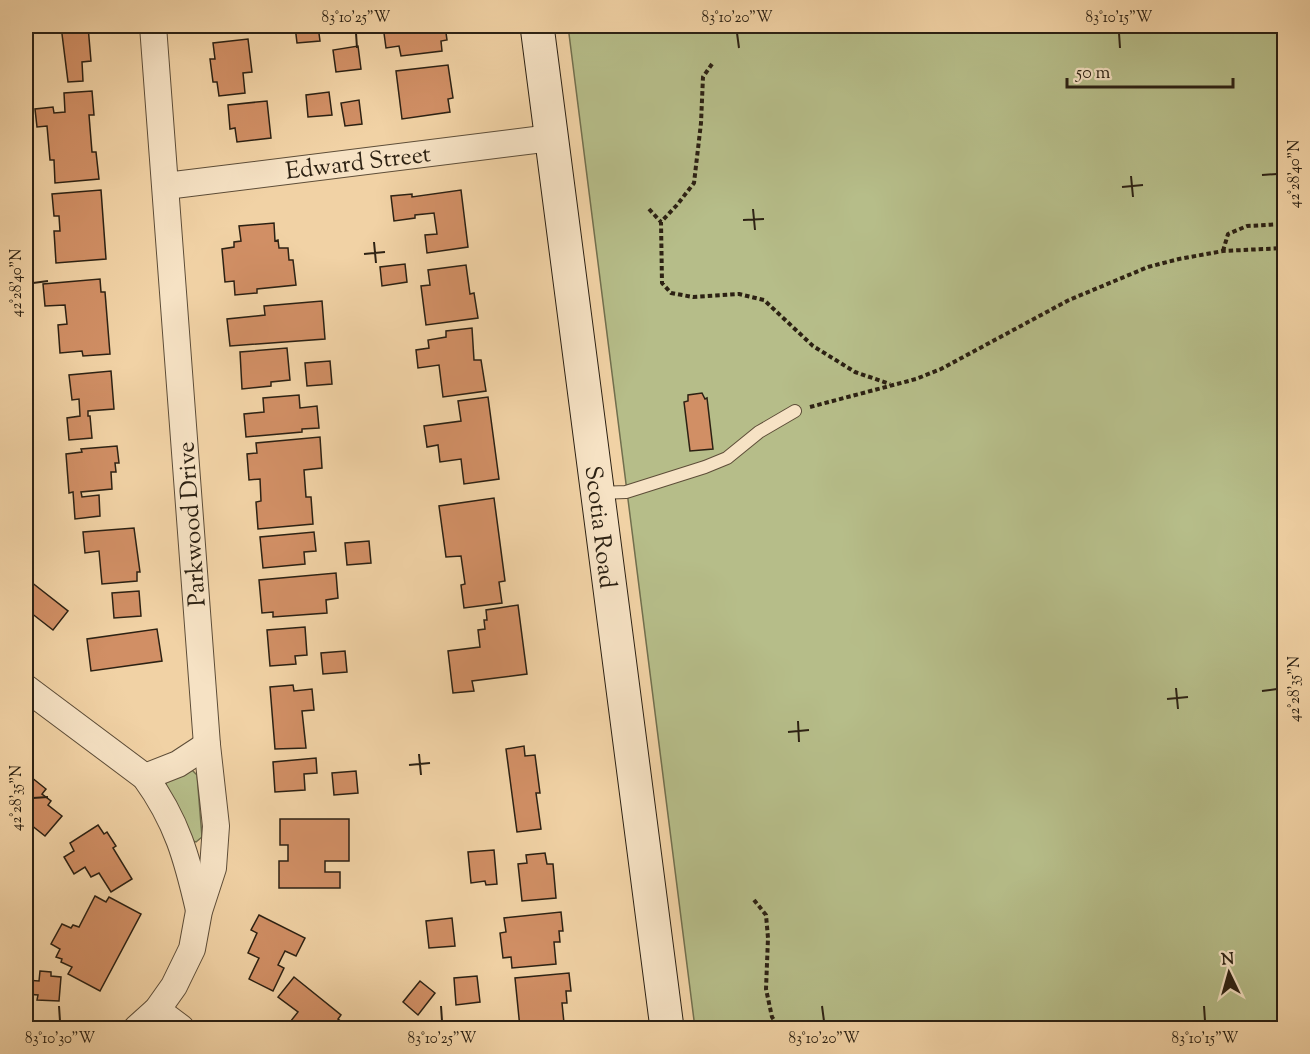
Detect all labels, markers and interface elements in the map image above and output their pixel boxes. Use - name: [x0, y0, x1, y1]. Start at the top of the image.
- text: 83°10'25"W: [322, 8, 391, 29]
- text: 83°10'20"W: [701, 8, 773, 29]
- text: 83°10'15"W: [1085, 8, 1153, 29]
- scale bar: [1067, 51, 1234, 89]
- text: 50 m: [1075, 61, 1111, 87]
- street label: Edward Street: [284, 138, 433, 190]
- text: 42°28'40"N: [1285, 140, 1306, 208]
- text: 42°28'40"N: [7, 249, 28, 317]
- street label: Parkwood Drive: [170, 440, 216, 608]
- street label: Scotia Road: [575, 464, 623, 591]
- text: 42°28'35"N: [1285, 656, 1306, 722]
- text: 42°28'35"N: [7, 765, 28, 831]
- north arrow: [1199, 943, 1259, 1003]
- text: N: [1221, 949, 1235, 973]
- text: 83°10'30"W: [25, 1029, 95, 1050]
- text: 83°10'25"W: [408, 1029, 477, 1050]
- text: 83°10'20"W: [788, 1029, 860, 1050]
- text: 83°10'15"W: [1171, 1029, 1239, 1050]

